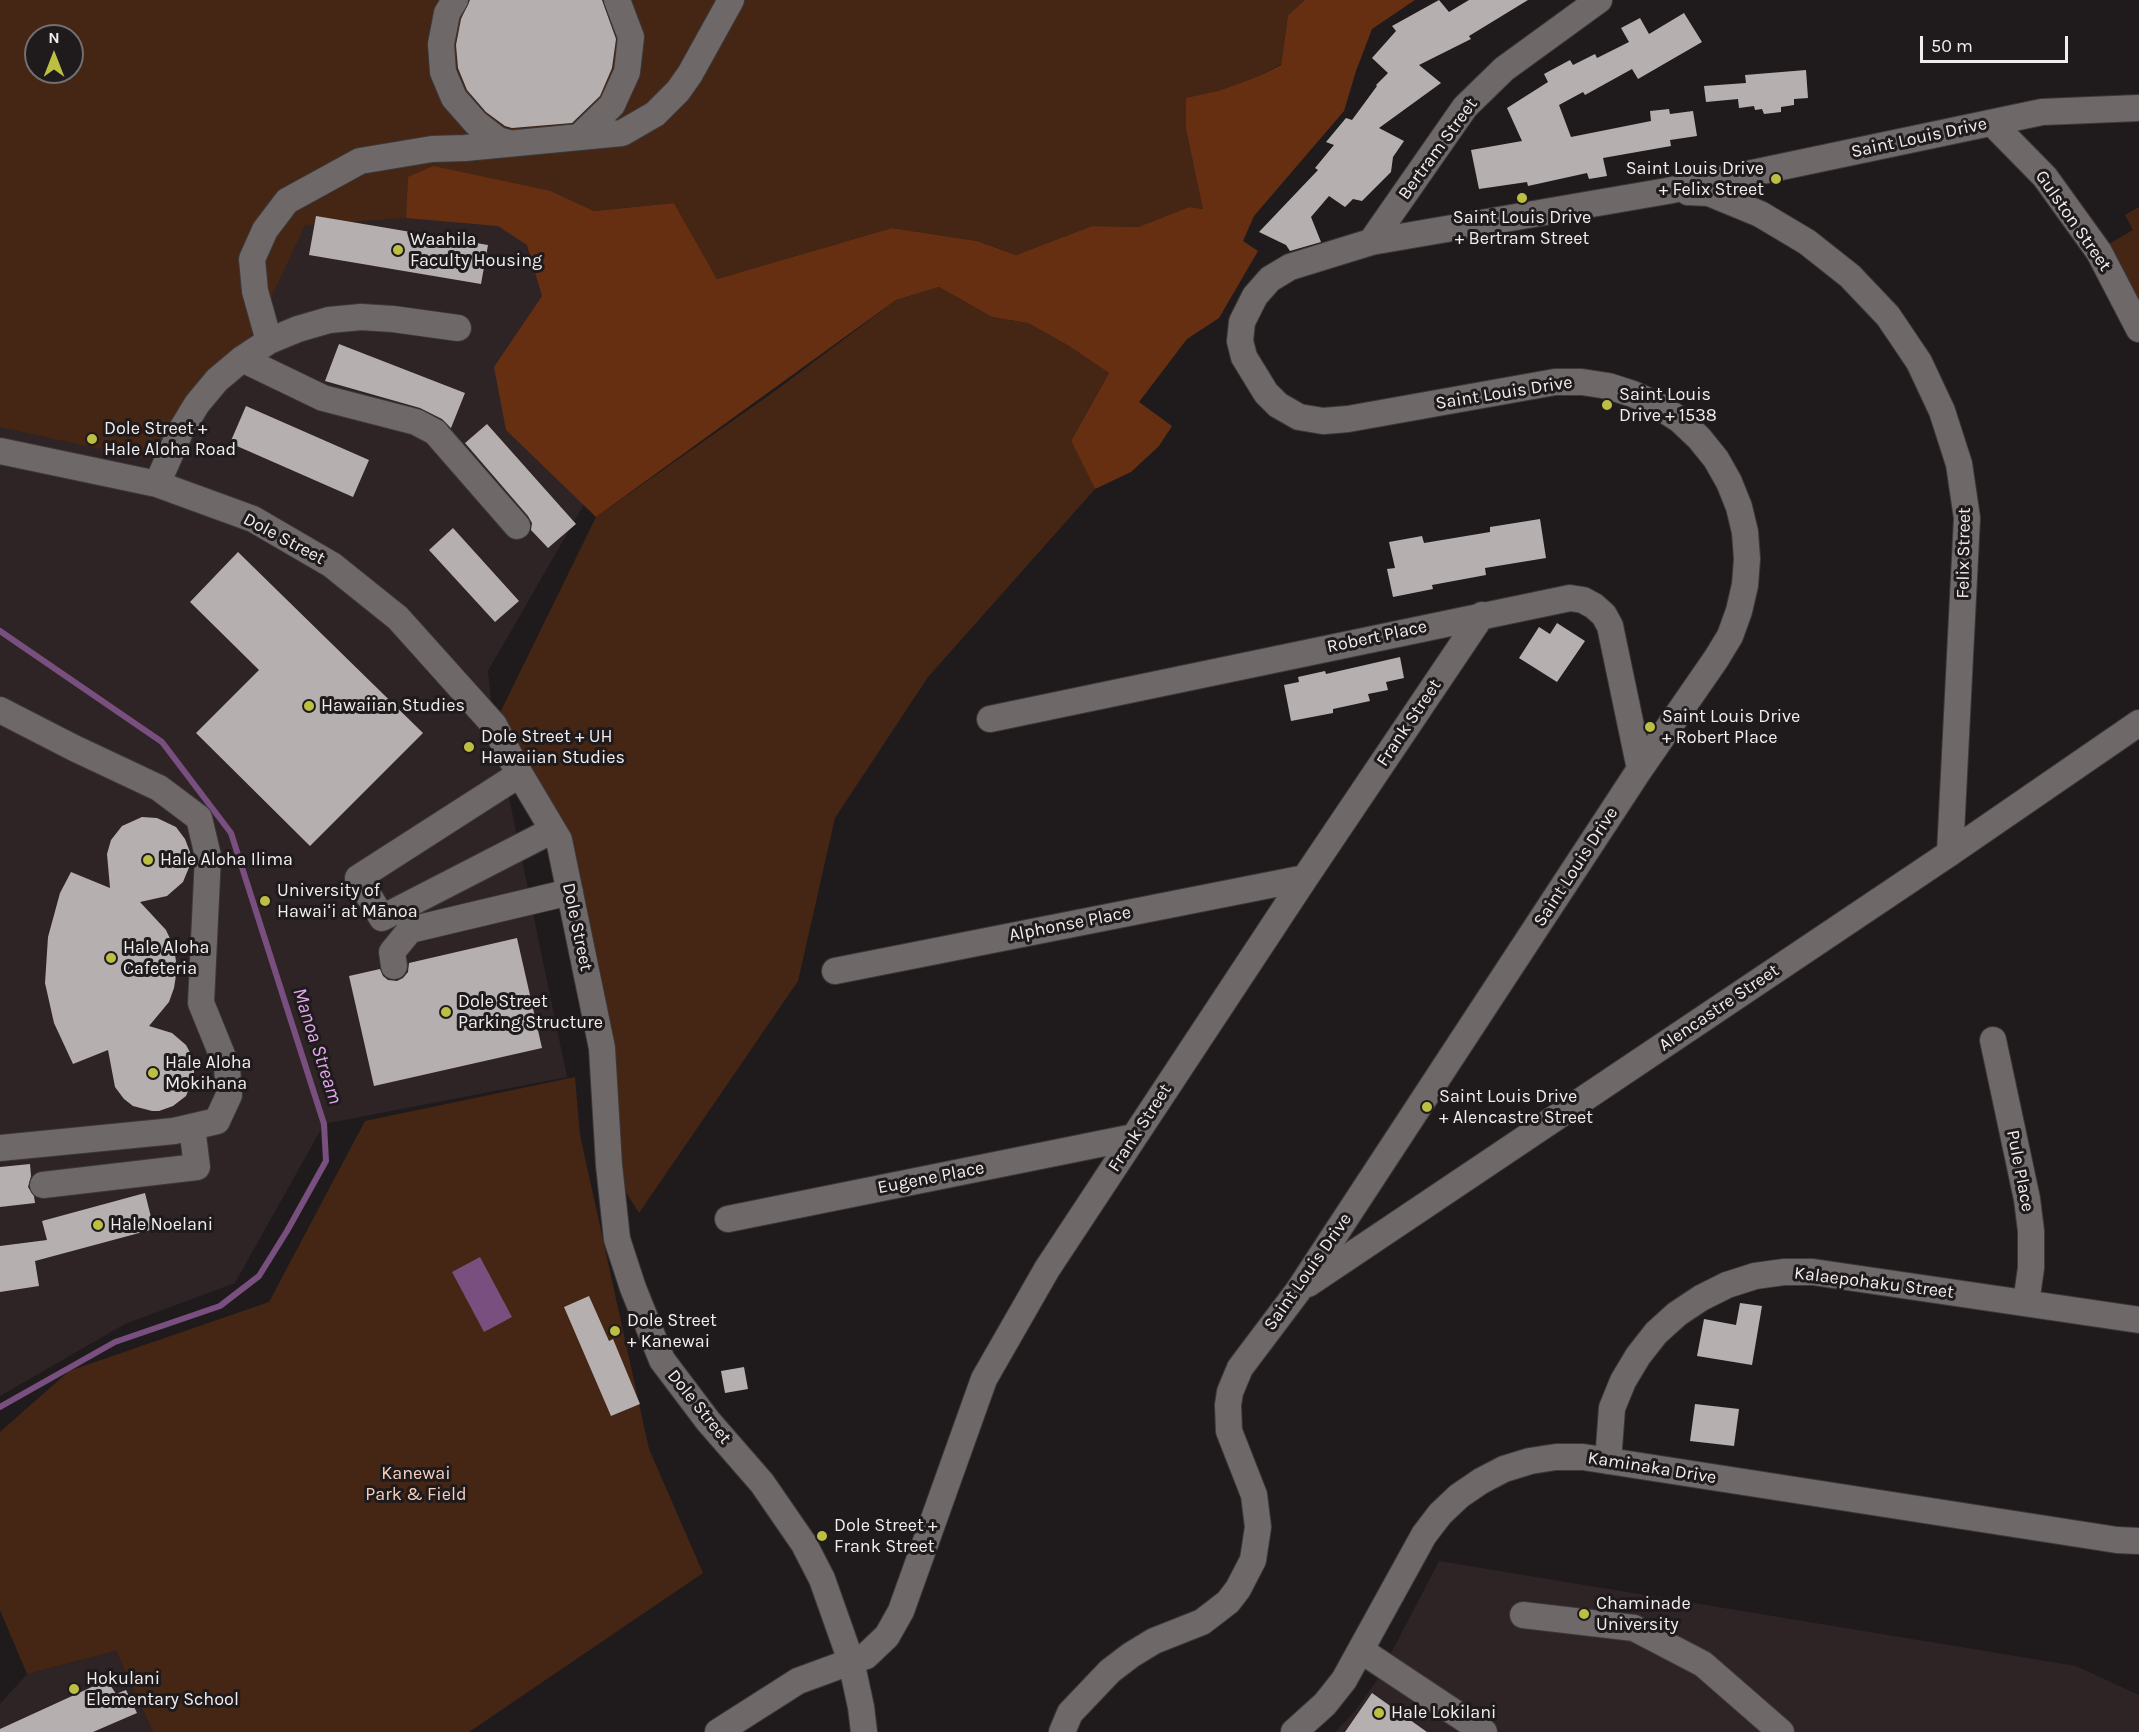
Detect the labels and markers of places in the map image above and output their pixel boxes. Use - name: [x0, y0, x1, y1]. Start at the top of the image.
- place label: Saint Louis Drive + Felix Street: [1626, 158, 1764, 201]
- marker: Saint Louis Drive + Felix Street: [1769, 172, 1783, 186]
- marker: Saint Louis Drive + Bertram Street: [1515, 191, 1529, 205]
- place label: Saint Louis Drive + Bertram Street: [1453, 207, 1591, 250]
- place label: Waahila Faculty Housing: [410, 229, 542, 272]
- marker: Waahila Faculty Housing: [391, 243, 405, 257]
- place label: Saint Louis Drive + 1538: [1619, 384, 1717, 426]
- marker: Saint Louis Drive + 1538: [1600, 398, 1614, 412]
- place label: Dole Street + Hale Aloha Road: [104, 418, 236, 460]
- marker: Dole Street + Hale Aloha Road: [85, 432, 99, 446]
- place label: Hawaiian Studies: [321, 695, 465, 717]
- marker: Hawaiian Studies: [302, 699, 316, 713]
- place label: Saint Louis Drive + Robert Place: [1662, 706, 1800, 748]
- marker: Saint Louis Drive + Robert Place: [1643, 720, 1657, 734]
- place label: Dole Street + UH Hawaiian Studies: [481, 726, 625, 768]
- marker: Dole Street + UH Hawaiian Studies: [462, 740, 476, 754]
- place label: Hale Aloha Ilima: [160, 849, 293, 871]
- marker: Hale Aloha Ilima: [141, 853, 155, 867]
- place label: University of Hawaiʻi at Mānoa: [277, 880, 418, 922]
- marker: University of Hawaiʻi at Mānoa: [258, 894, 272, 908]
- place label: Hale Aloha Cafeteria: [123, 937, 209, 980]
- marker: Hale Aloha Cafeteria: [104, 951, 118, 965]
- place label: Dole Street Parking Structure: [458, 991, 603, 1034]
- marker: Dole Street Parking Structure: [439, 1005, 453, 1019]
- place label: Hale Aloha Mokihana: [165, 1052, 251, 1094]
- marker: Hale Aloha Mokihana: [146, 1066, 160, 1080]
- place label: Saint Louis Drive + Alencastre Street: [1439, 1086, 1593, 1128]
- marker: Saint Louis Drive + Alencastre Street: [1420, 1100, 1434, 1114]
- place label: Hale Noelani: [110, 1214, 213, 1236]
- marker: Hale Noelani: [91, 1218, 105, 1232]
- place label: Dole Street + Kanewai: [627, 1310, 717, 1352]
- marker: Dole Street + Kanewai: [608, 1324, 622, 1338]
- place label: Dole Street + Frank Street: [834, 1515, 937, 1558]
- marker: Dole Street + Frank Street: [815, 1529, 829, 1543]
- place label: Chaminade University: [1596, 1593, 1691, 1636]
- marker: Chaminade University: [1577, 1607, 1591, 1621]
- place label: Hokulani Elementary School: [86, 1668, 239, 1710]
- marker: Hokulani Elementary School: [67, 1682, 81, 1696]
- place label: Hale Lokilani: [1391, 1702, 1496, 1724]
- marker: Hale Lokilani: [1372, 1706, 1386, 1720]

